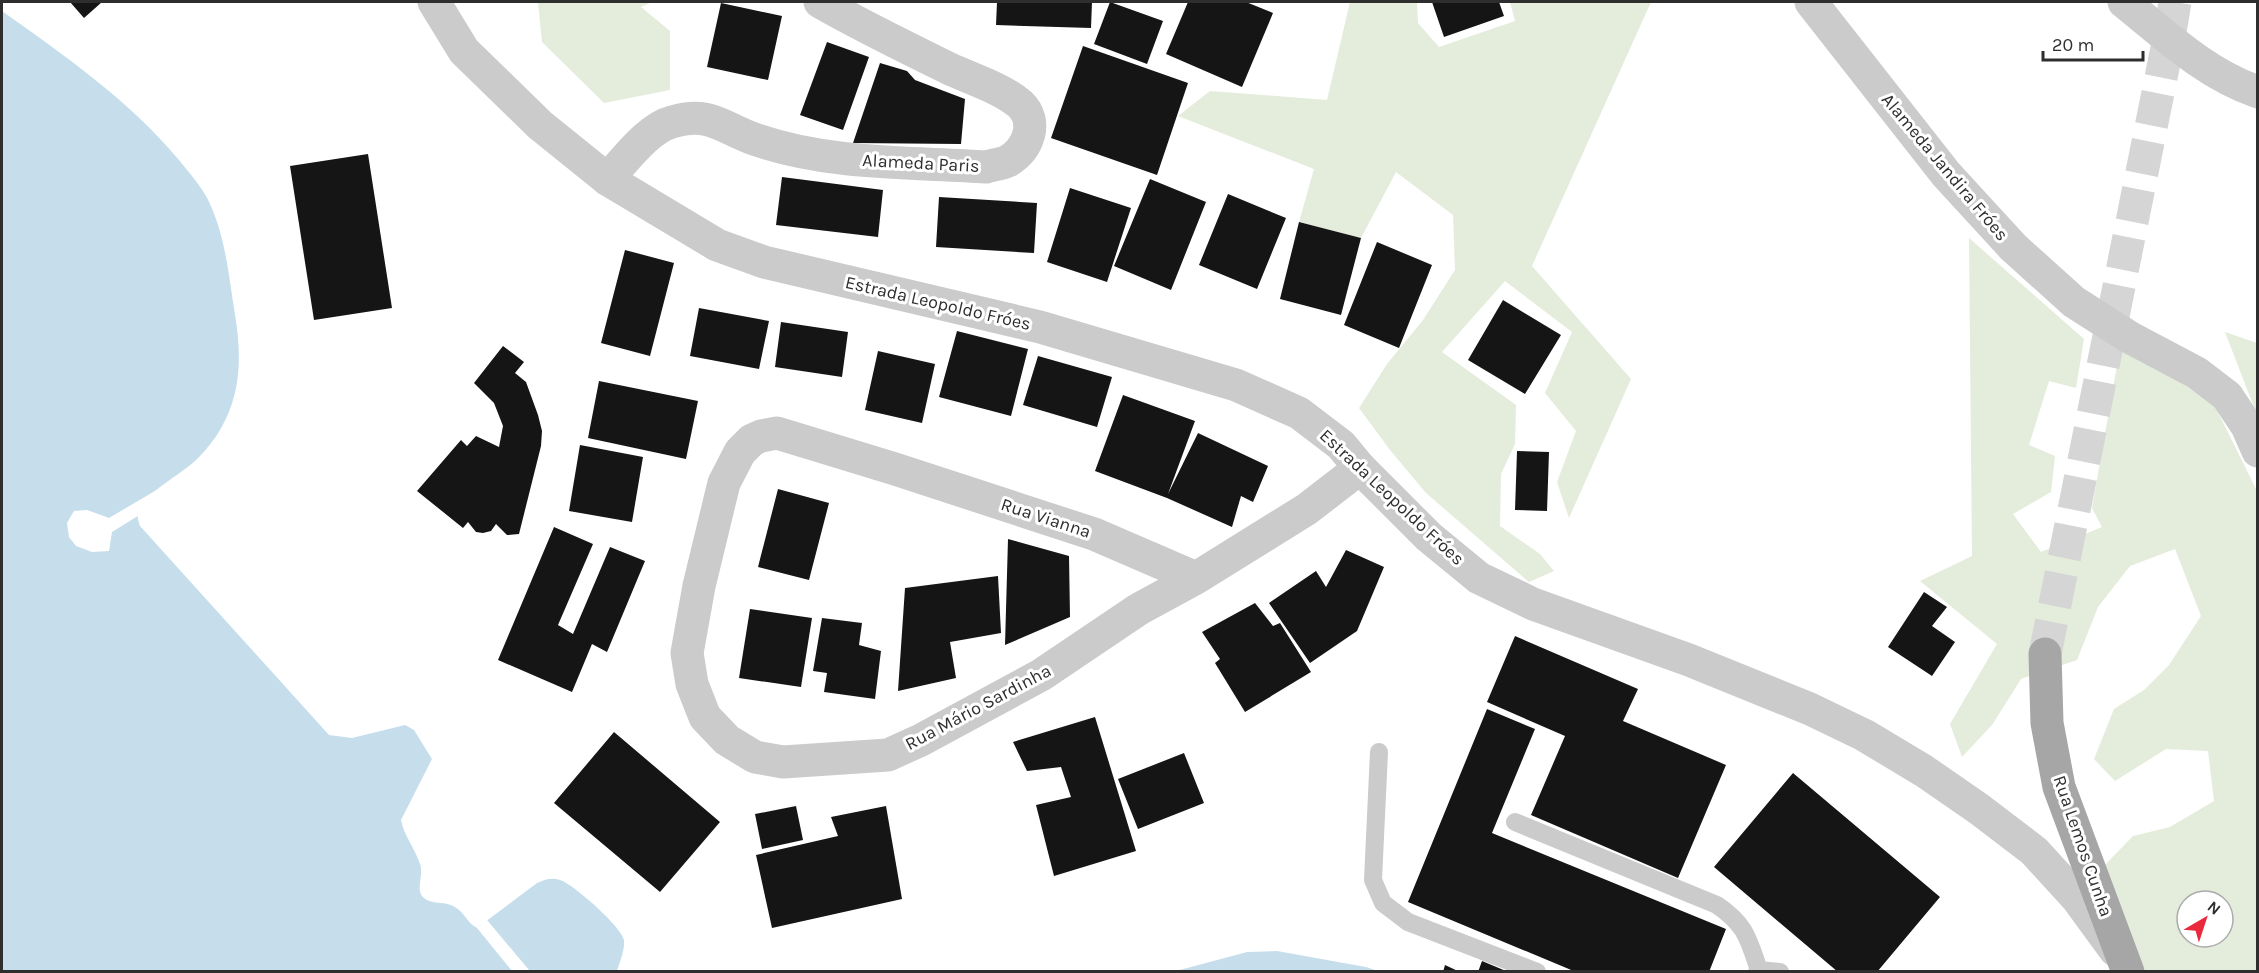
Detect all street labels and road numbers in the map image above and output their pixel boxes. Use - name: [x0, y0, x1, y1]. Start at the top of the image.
- street label: Alameda Jandira Fróes: [1877, 89, 2013, 245]
- street label: Alameda Paris: [862, 149, 980, 177]
- street label: Estrada Leopoldo Fróes: [843, 271, 1033, 335]
- street label: Estrada Leopoldo Fróes: [1315, 424, 1469, 570]
- street label: Rua Vianna: [998, 493, 1094, 543]
- street label: Rua Mário Sardinha: [901, 659, 1055, 755]
- street label: Rua Lemos Cunha: [2049, 773, 2117, 919]

